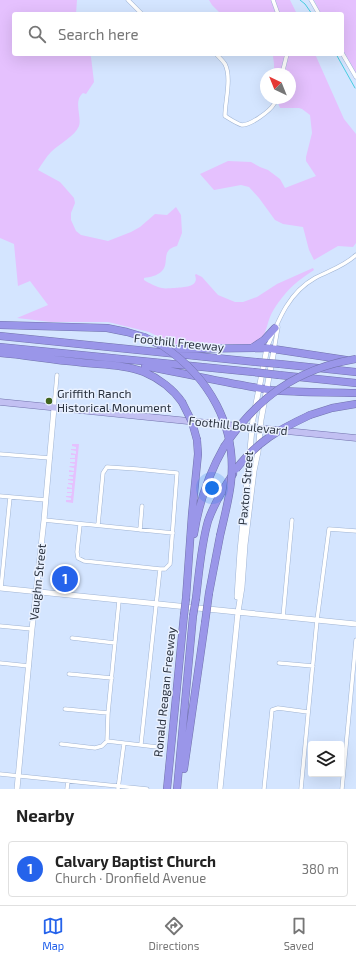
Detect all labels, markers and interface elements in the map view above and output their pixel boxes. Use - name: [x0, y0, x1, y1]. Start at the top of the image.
- search box: [12, 12, 344, 56]
- icon: search: [26, 23, 48, 45]
- text: Search here: [58, 25, 139, 43]
- north arrow: [260, 68, 296, 104]
- street label: Foothill Freeway: [133, 330, 225, 354]
- place label: Griffith Ranch Historical Monument: [57, 386, 172, 414]
- marker: Griffith Ranch Historical Monument: [44, 396, 54, 406]
- street label: Foothill Boulevard: [188, 413, 288, 437]
- street label: Paxton Street: [235, 450, 255, 526]
- your location: [202, 478, 222, 498]
- street label: Vaughn Street: [26, 542, 48, 621]
- pin: 1: [52, 564, 78, 594]
- street label: Ronald Reagan Freeway: [150, 626, 178, 758]
- map controls: [308, 741, 344, 777]
- button: layers: [308, 741, 344, 777]
- text: Nearby: [16, 805, 74, 825]
- text: Calvary Baptist Church: [55, 852, 216, 870]
- text: 1: [27, 861, 33, 877]
- text: 380 m: [302, 861, 339, 877]
- text: Church · Dronfield Avenue: [55, 870, 206, 886]
- tab: Map: [42, 915, 64, 952]
- tab: Directions: [149, 915, 199, 952]
- tab: Saved: [284, 915, 314, 952]

